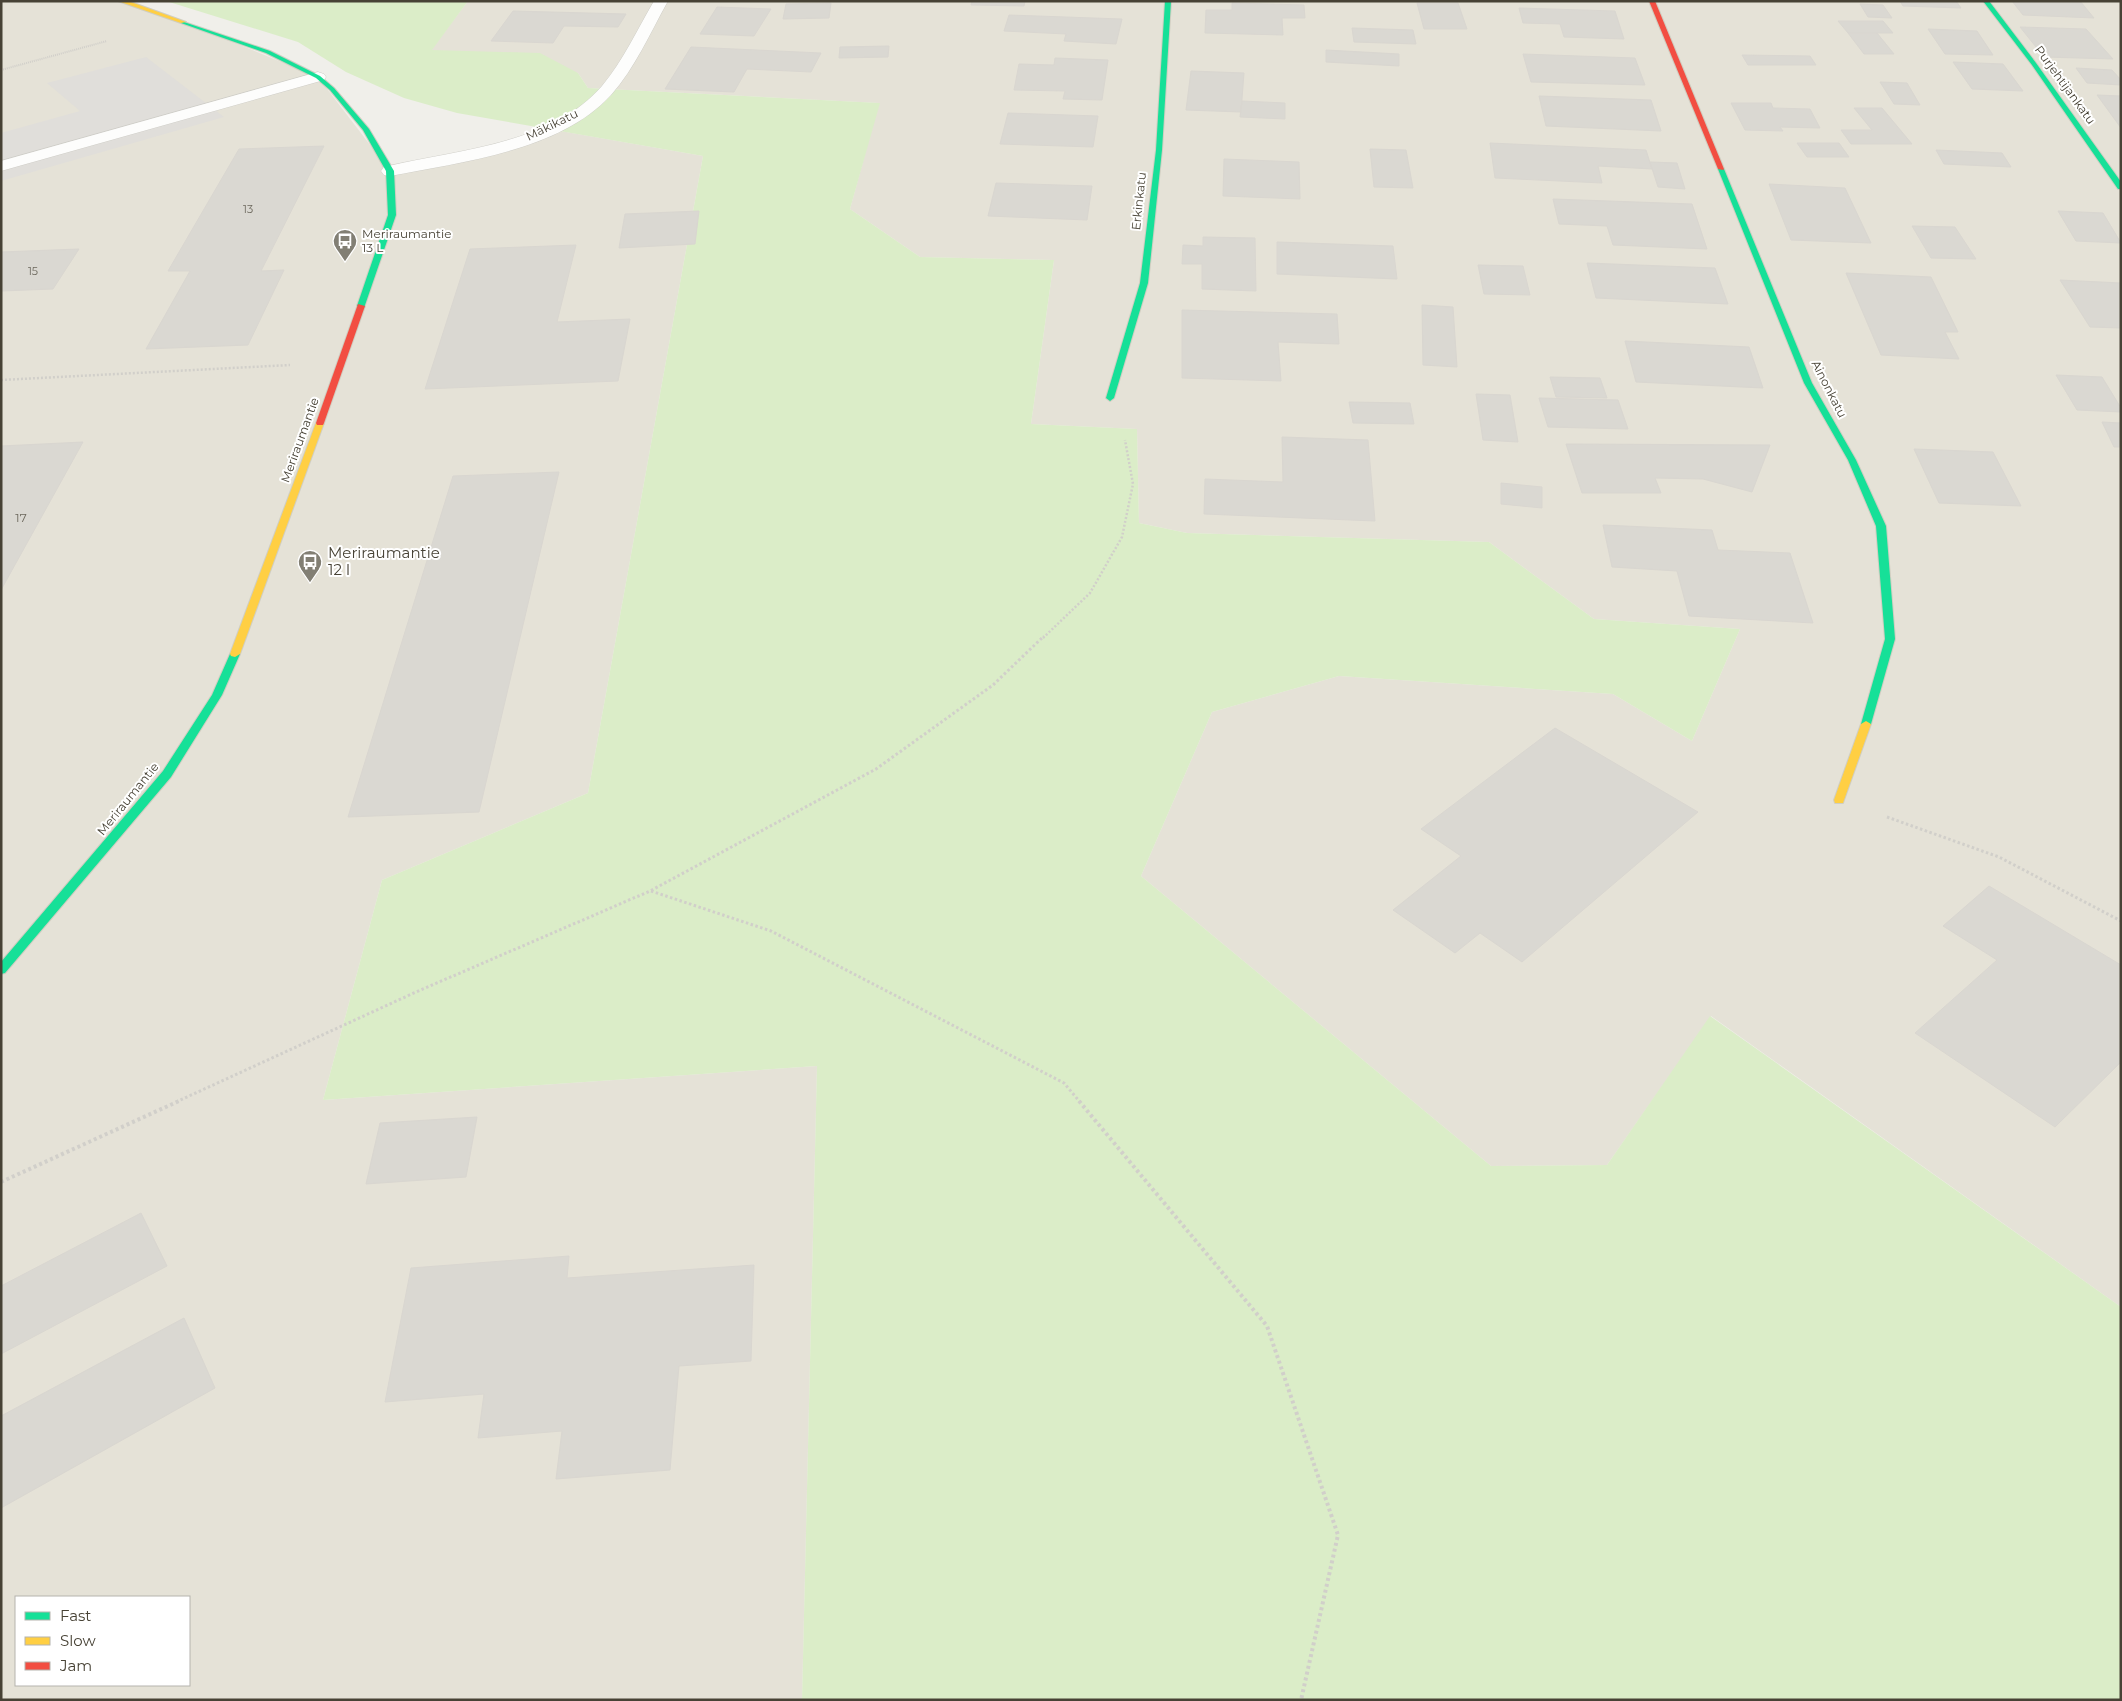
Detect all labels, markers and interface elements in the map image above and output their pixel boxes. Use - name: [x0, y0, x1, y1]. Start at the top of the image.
- street label: Purjehtijankatu: [2032, 42, 2099, 127]
- street label: Mäkikatu: [523, 106, 580, 144]
- street label: Erkinkatu: [1128, 171, 1149, 231]
- house number: 13: [243, 202, 253, 216]
- place label: Meriraumantie 13 L: [362, 226, 451, 255]
- bus stop icon: Meriraumantie 13 L: [332, 228, 358, 262]
- house number: 15: [28, 264, 38, 278]
- street label: Ainonkatu: [1809, 357, 1850, 420]
- street label: Meriraumantie: [277, 395, 322, 484]
- house number: 17: [15, 510, 27, 525]
- place label: Meriraumantie 12 I: [328, 543, 440, 579]
- bus stop icon: Meriraumantie 12 I: [297, 549, 323, 583]
- street label: Meriraumantie: [94, 759, 162, 838]
- legend: [15, 1596, 190, 1686]
- text: Fast: [60, 1606, 91, 1625]
- text: Slow: [60, 1631, 96, 1650]
- text: Jam: [59, 1656, 92, 1675]

